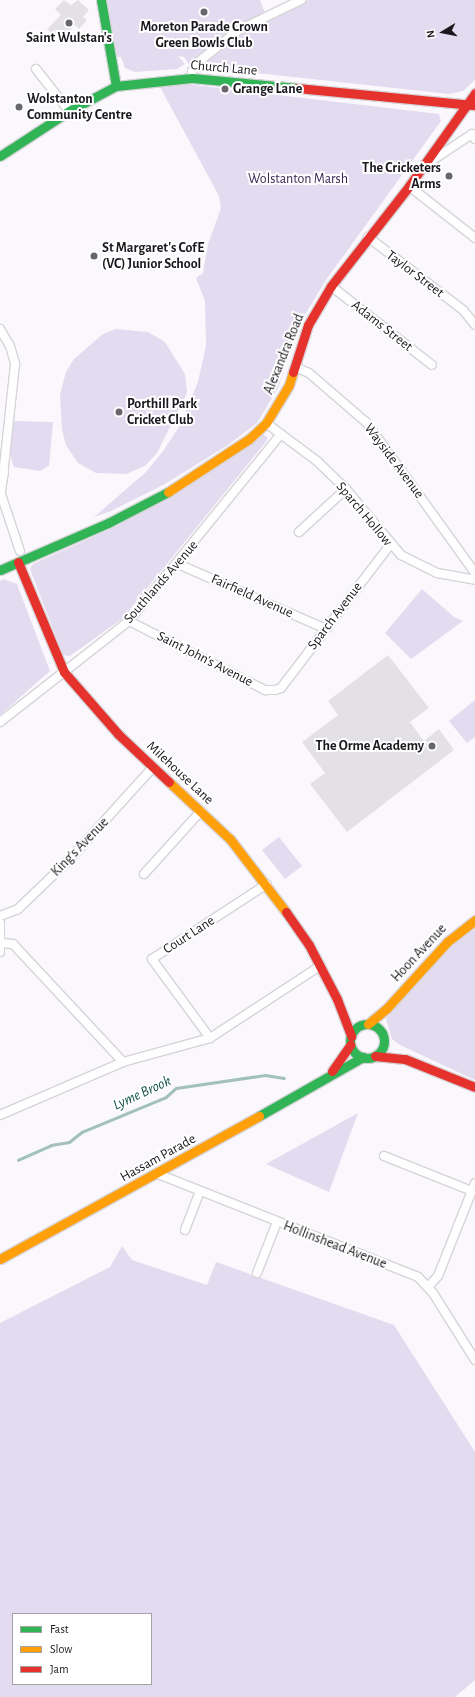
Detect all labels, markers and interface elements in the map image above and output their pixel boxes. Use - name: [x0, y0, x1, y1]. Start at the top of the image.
- marker: Moreton Parade Crown Green Bowls Club: [199, 7, 209, 17]
- north arrow: [423, 12, 463, 52]
- marker: Saint Wulstan's: [64, 18, 74, 28]
- place label: Moreton Parade Crown Green Bowls Club: [140, 19, 268, 52]
- text: N: [425, 29, 437, 39]
- place label: Saint Wulstan's: [26, 30, 112, 46]
- street label: Church Lane: [190, 57, 258, 79]
- place label: Grange Lane: [233, 81, 302, 97]
- marker: Grange Lane: [220, 84, 230, 94]
- place label: Wolstanton Community Centre: [27, 91, 132, 124]
- marker: Wolstanton Community Centre: [14, 102, 24, 112]
- place label: The Cricketers Arms: [362, 160, 441, 192]
- park label: Wolstanton Marsh: [248, 171, 348, 187]
- marker: The Cricketers Arms: [444, 171, 454, 181]
- place label: St Margaret's CofE (VC) Junior School: [102, 240, 204, 272]
- street label: Taylor Street: [383, 247, 447, 301]
- marker: St Margaret's CofE (VC) Junior School: [89, 251, 99, 261]
- street label: Adams Street: [348, 297, 416, 355]
- street label: Alexandra Road: [260, 311, 308, 397]
- place label: Porthill Park Cricket Club: [127, 396, 197, 428]
- marker: Porthill Park Cricket Club: [114, 407, 124, 417]
- street label: Wayside Avenue: [360, 420, 428, 502]
- street label: Sparch Hollow: [332, 478, 396, 550]
- street label: Southlands Avenue: [120, 537, 202, 627]
- street label: Fairfield Avenue: [208, 570, 296, 622]
- street label: Sparch Avenue: [304, 579, 366, 653]
- street label: Saint John's Avenue: [154, 628, 256, 690]
- street label: Milehouse Lane: [143, 738, 217, 808]
- place label: The Orme Academy: [315, 738, 424, 754]
- marker: The Orme Academy: [427, 741, 437, 751]
- street label: King's Avenue: [48, 814, 112, 880]
- street label: Court Lane: [160, 912, 218, 958]
- street label: Hoon Avenue: [388, 920, 450, 986]
- water label: Lyme Brook: [110, 1072, 174, 1114]
- street label: Hassam Parade: [117, 1130, 199, 1186]
- street label: Hollinshead Avenue: [281, 1218, 389, 1272]
- legend: [12, 1613, 152, 1685]
- text: Fast: [50, 1623, 69, 1635]
- text: Slow: [50, 1643, 72, 1655]
- text: Jam: [50, 1663, 69, 1675]

